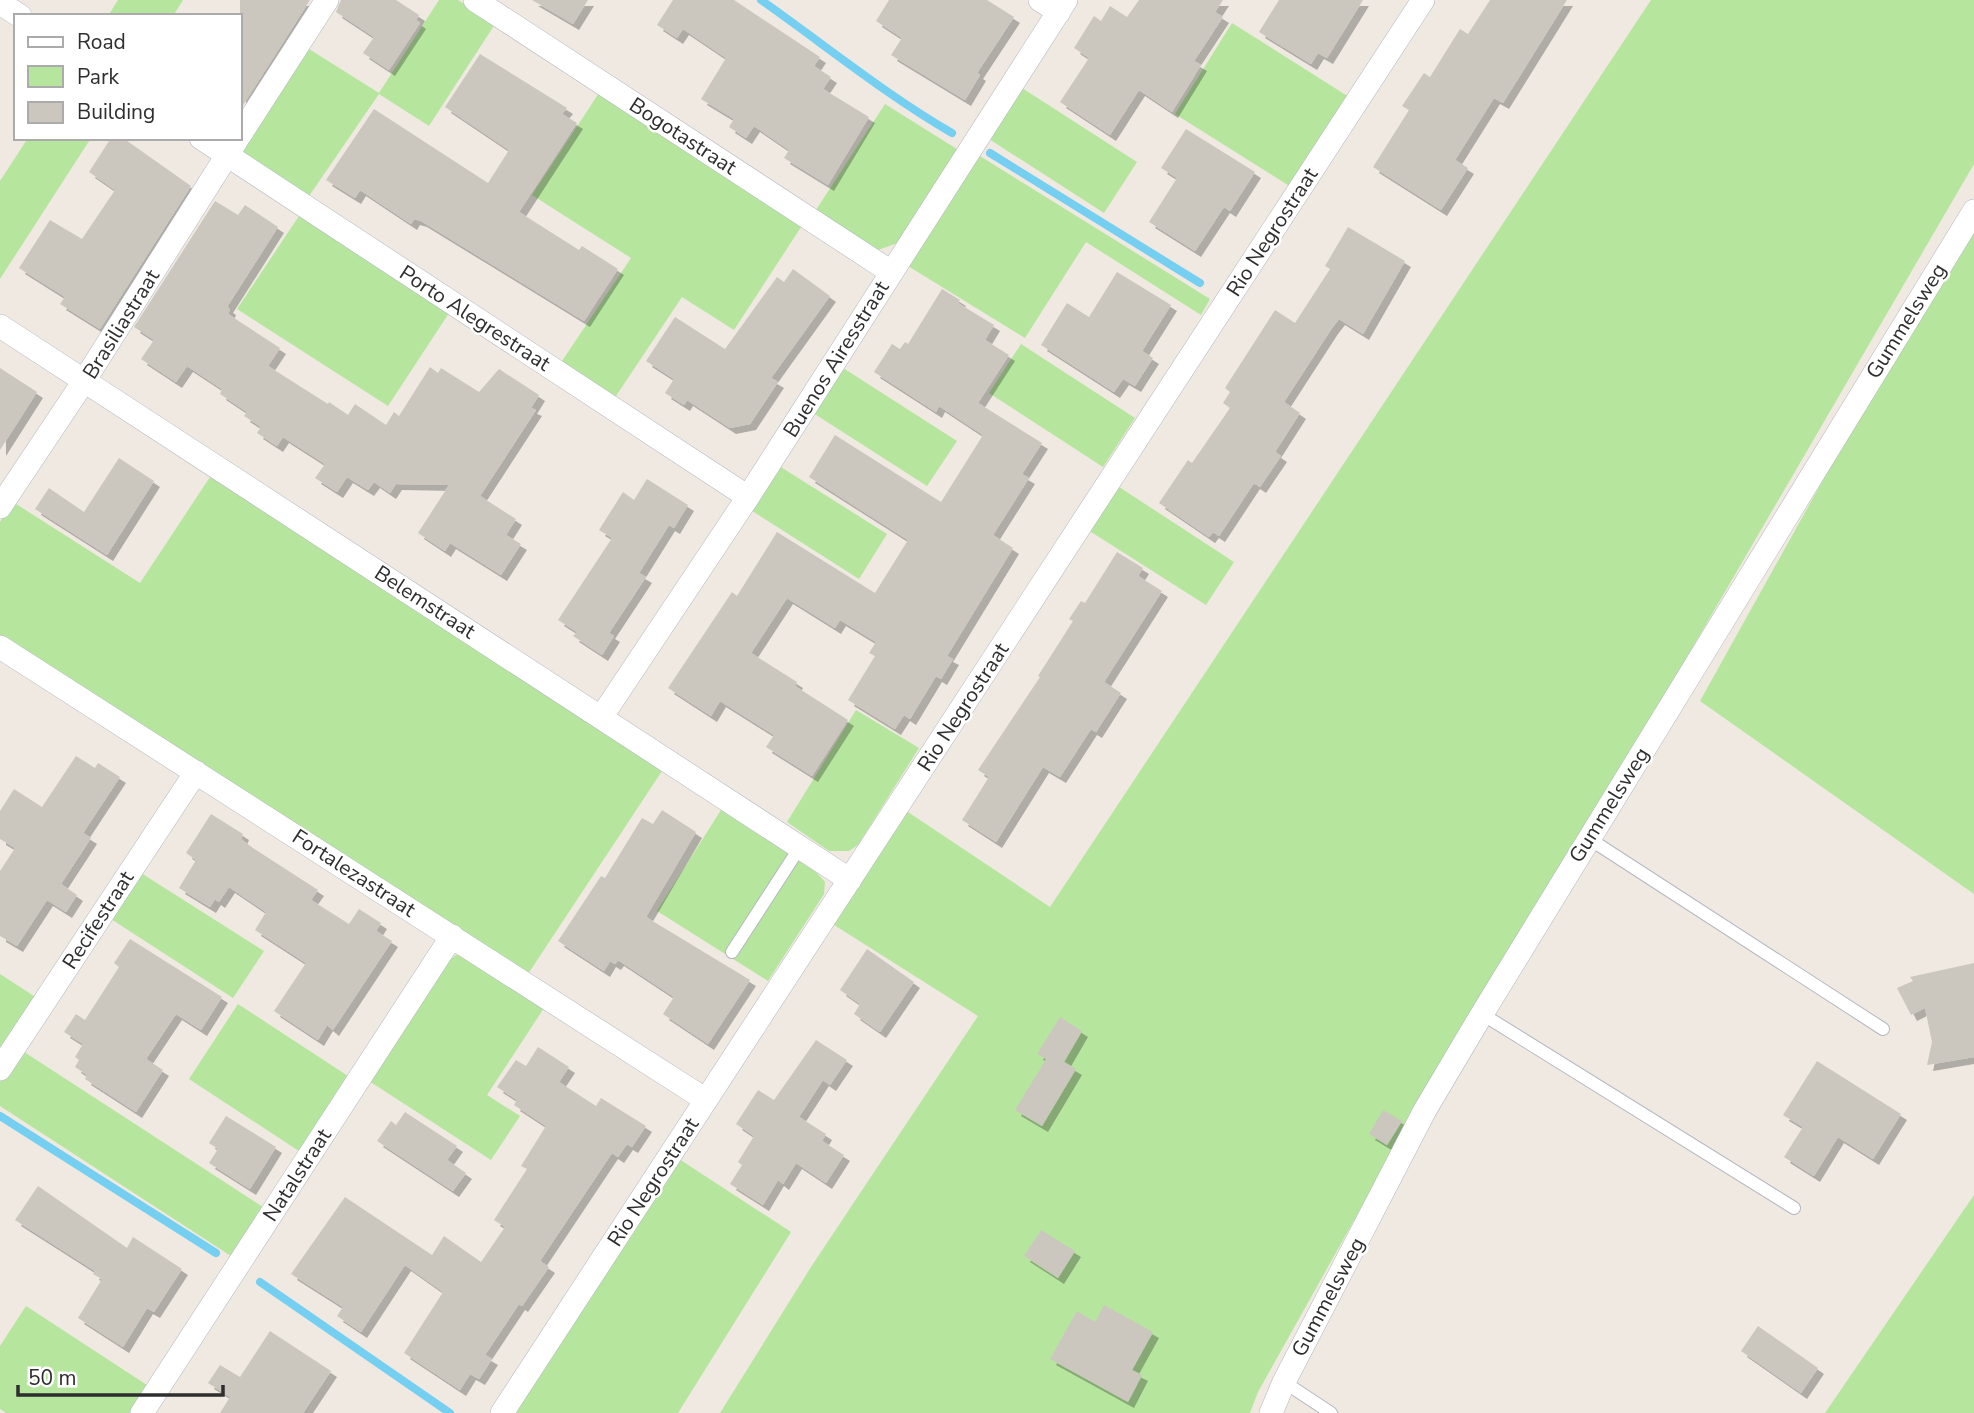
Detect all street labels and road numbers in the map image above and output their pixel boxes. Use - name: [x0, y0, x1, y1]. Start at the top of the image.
- street label: Bogotastraat: [624, 91, 743, 181]
- street label: Rio Negrostraat: [1220, 162, 1325, 302]
- street label: Gummelsweg: [1859, 258, 1953, 384]
- street label: Porto Alegrestraat: [394, 259, 556, 378]
- street label: Brasiliastraat: [76, 263, 166, 384]
- street label: Buenos Airesstraat: [777, 275, 896, 443]
- street label: Belemstraat: [369, 559, 481, 645]
- street label: Rio Negrostraat: [911, 637, 1016, 777]
- street label: Gummelsweg: [1562, 742, 1656, 868]
- street label: Fortalezastraat: [287, 823, 422, 924]
- street label: Recifestraat: [56, 865, 141, 975]
- street label: Rio Negrostraat: [601, 1112, 706, 1252]
- street label: Natalstraat: [256, 1123, 338, 1227]
- street label: Gummelsweg: [1285, 1233, 1371, 1361]

